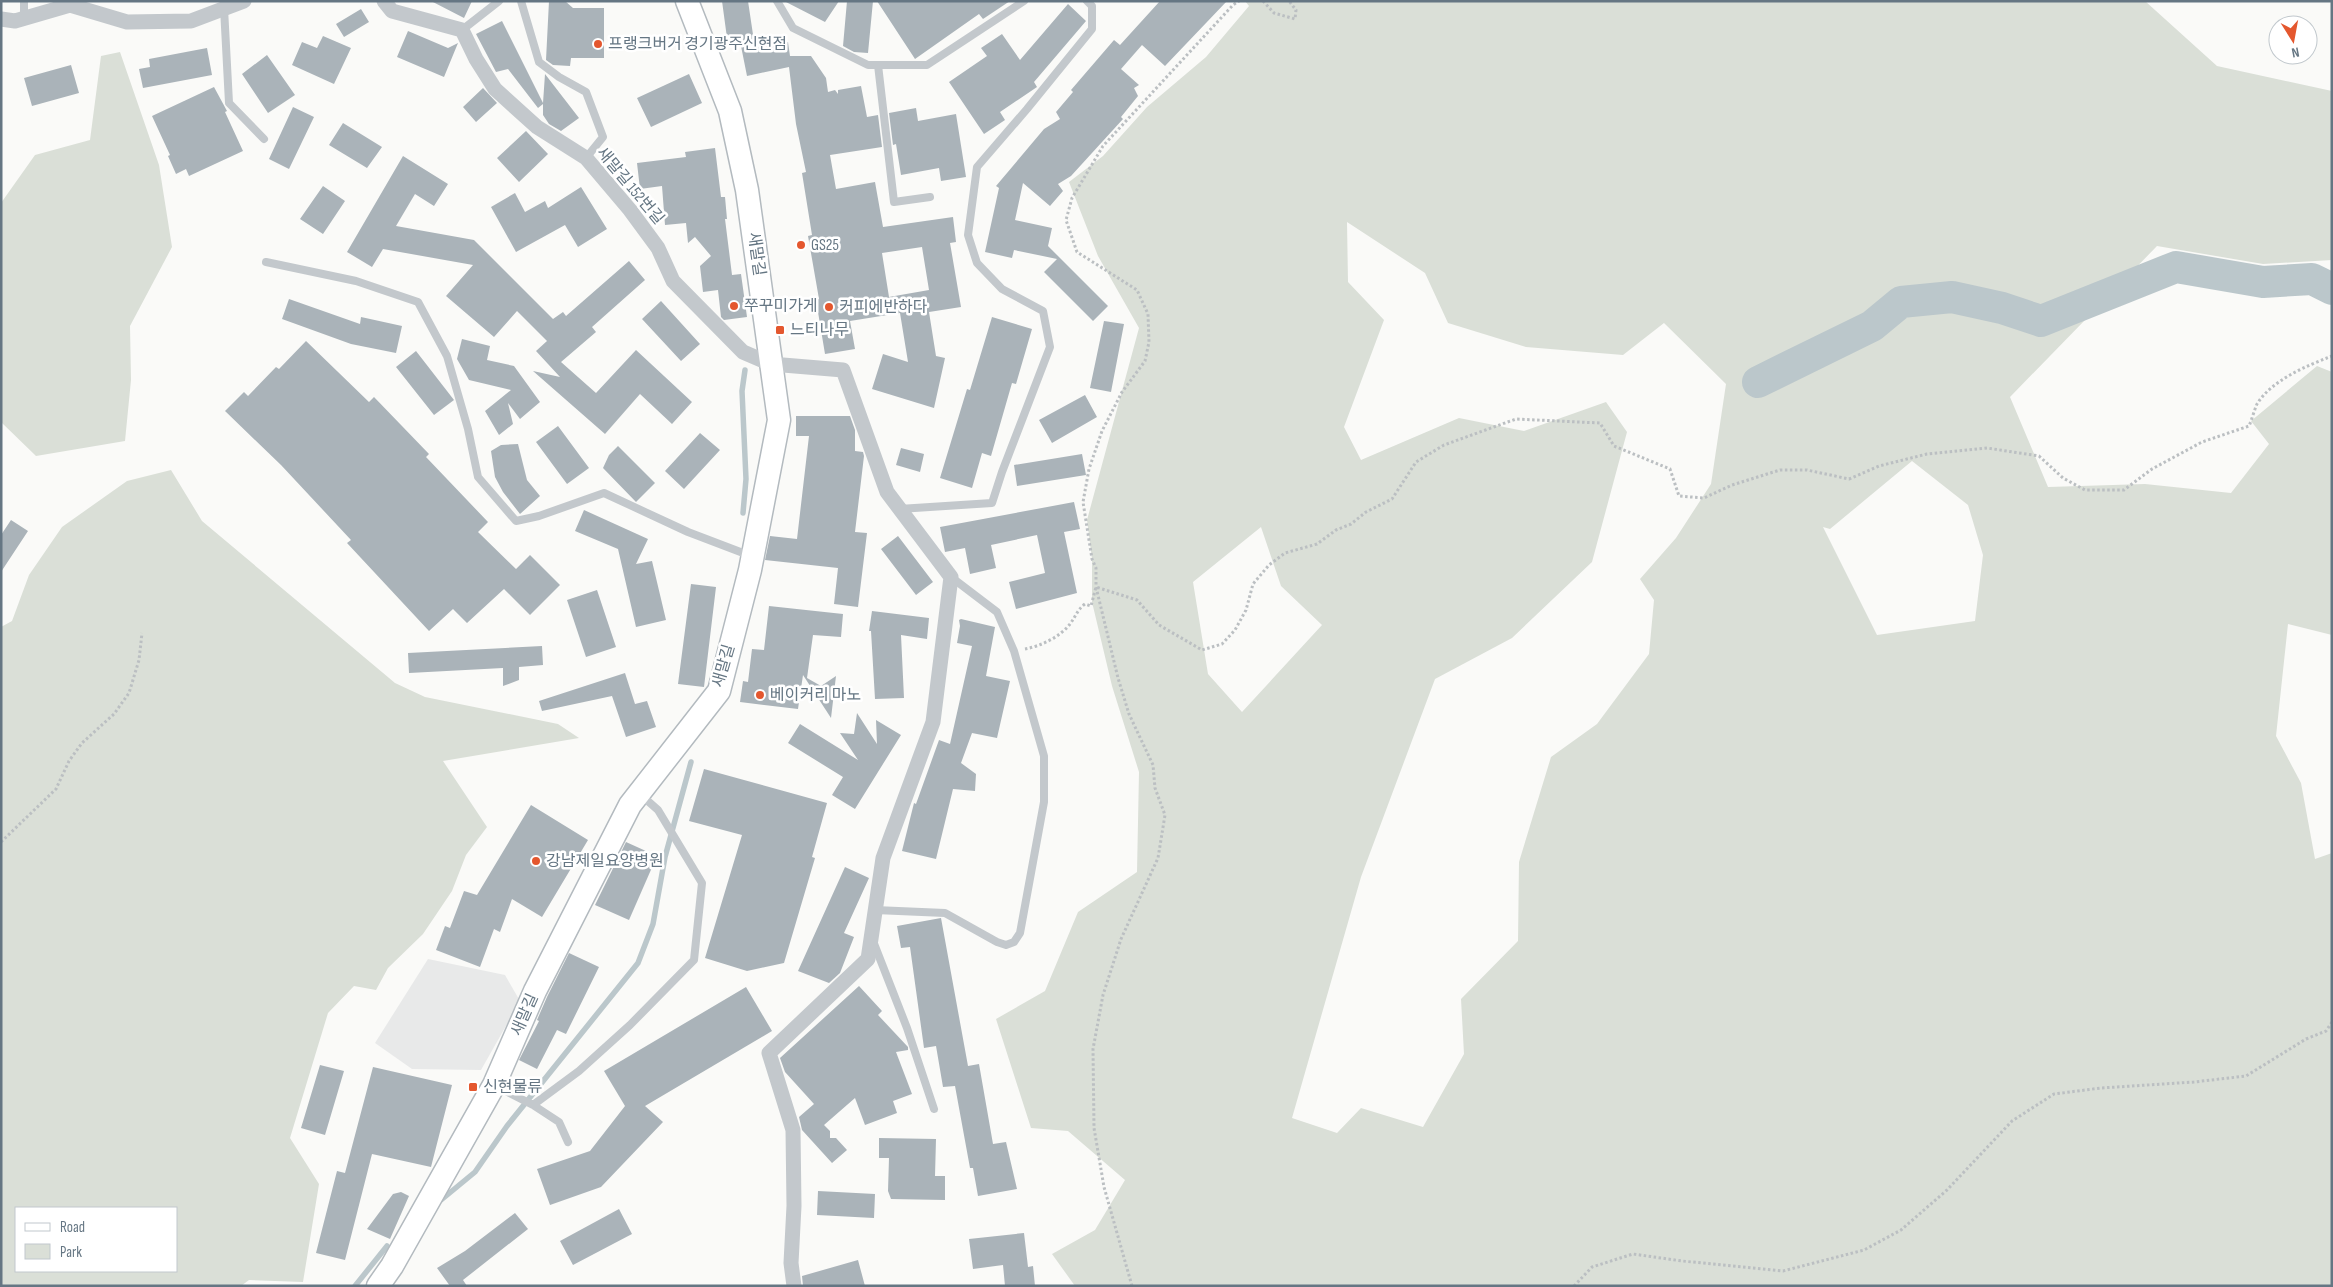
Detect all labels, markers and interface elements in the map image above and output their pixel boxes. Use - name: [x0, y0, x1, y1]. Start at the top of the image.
- north arrow: [2268, 15, 2318, 65]
- place label: 프랭크버거 경기광주신현점: [608, 35, 787, 54]
- marker: 프랭크버거 경기광주신현점: [592, 38, 604, 50]
- text: N: [2290, 43, 2301, 61]
- street label: 새말길 152번길: [592, 144, 668, 228]
- street label: 새말길: [744, 231, 768, 277]
- place label: GS25: [811, 236, 839, 255]
- marker: GS25: [795, 239, 807, 251]
- place label: 쭈꾸미가게: [744, 297, 818, 316]
- place label: 커피에반하다: [839, 298, 928, 317]
- marker: 쭈꾸미가게: [728, 300, 740, 312]
- marker: 커피에반하다: [823, 301, 835, 313]
- place label: 느티나무: [790, 321, 849, 340]
- marker: 느티나무: [774, 324, 786, 336]
- street label: 새말길: [709, 642, 739, 690]
- place label: 베이커리 마노: [770, 686, 861, 705]
- marker: 베이커리 마노: [754, 689, 766, 701]
- place label: 강남제일요양병원: [546, 852, 664, 871]
- marker: 강남제일요양병원: [530, 855, 542, 867]
- street label: 새말길: [507, 991, 543, 1039]
- place label: 신현물류: [483, 1078, 542, 1097]
- marker: 신현물류: [467, 1081, 479, 1093]
- legend: [15, 1207, 178, 1272]
- text: Road: [60, 1218, 85, 1237]
- text: Park: [60, 1243, 82, 1262]

